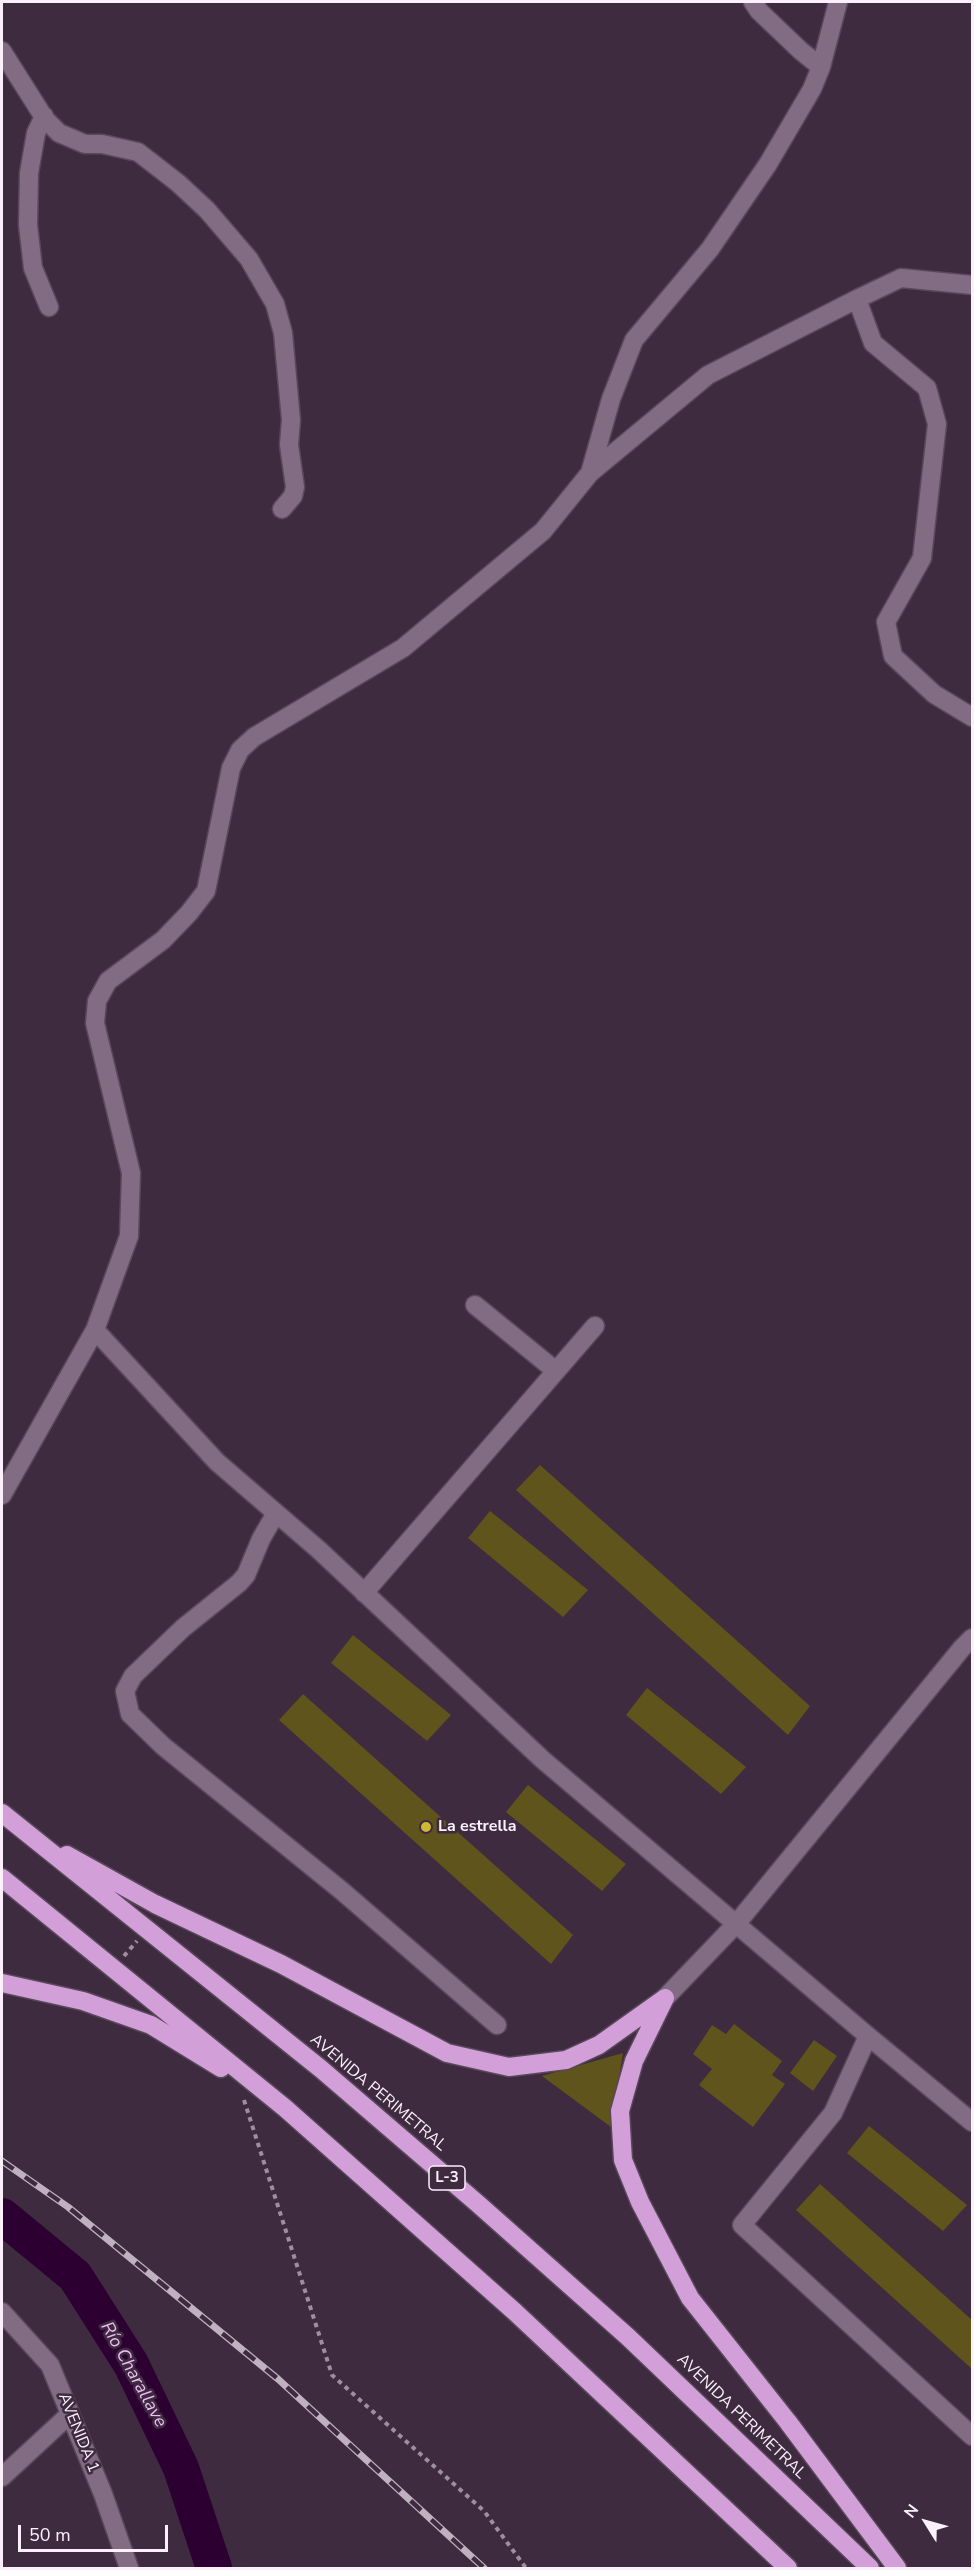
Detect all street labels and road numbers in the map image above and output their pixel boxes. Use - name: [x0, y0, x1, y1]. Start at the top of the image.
- street label: AVENIDA PERIMETRAL: [306, 2030, 450, 2156]
- road number: L-3: [429, 2166, 465, 2190]
- street label: AVENIDA PERIMETRAL: [672, 2350, 810, 2484]
- street label: AVENIDA 1: [53, 2390, 103, 2476]

